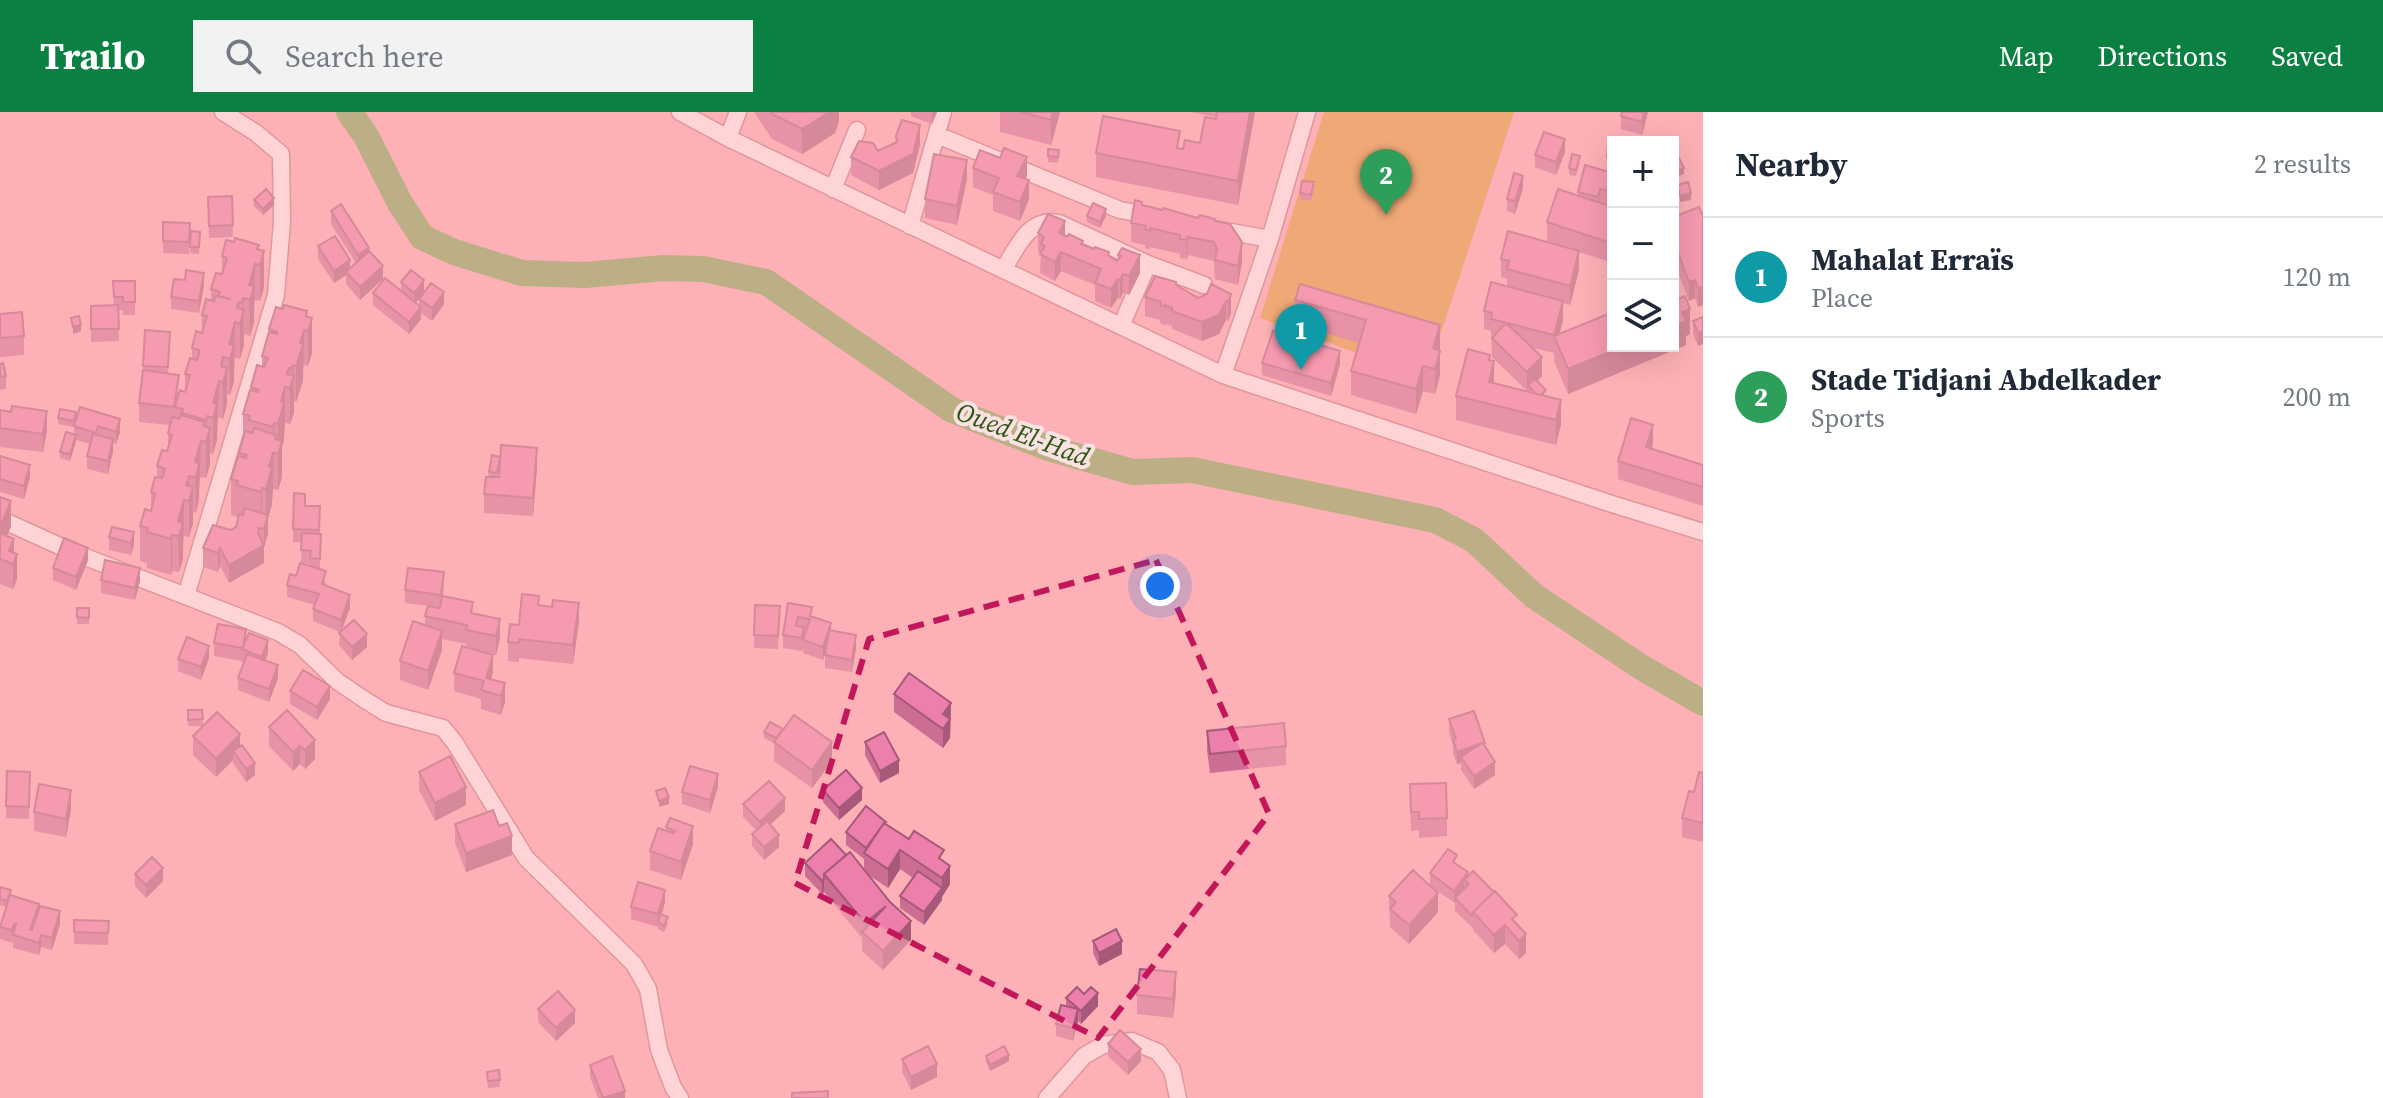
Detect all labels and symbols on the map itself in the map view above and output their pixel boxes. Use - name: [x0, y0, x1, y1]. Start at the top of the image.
- pin: 2: [1360, 149, 1412, 215]
- pin: 1: [1275, 304, 1327, 370]
- water label: Oued El-Had: [951, 393, 1095, 475]
- your location: [1140, 566, 1180, 606]

